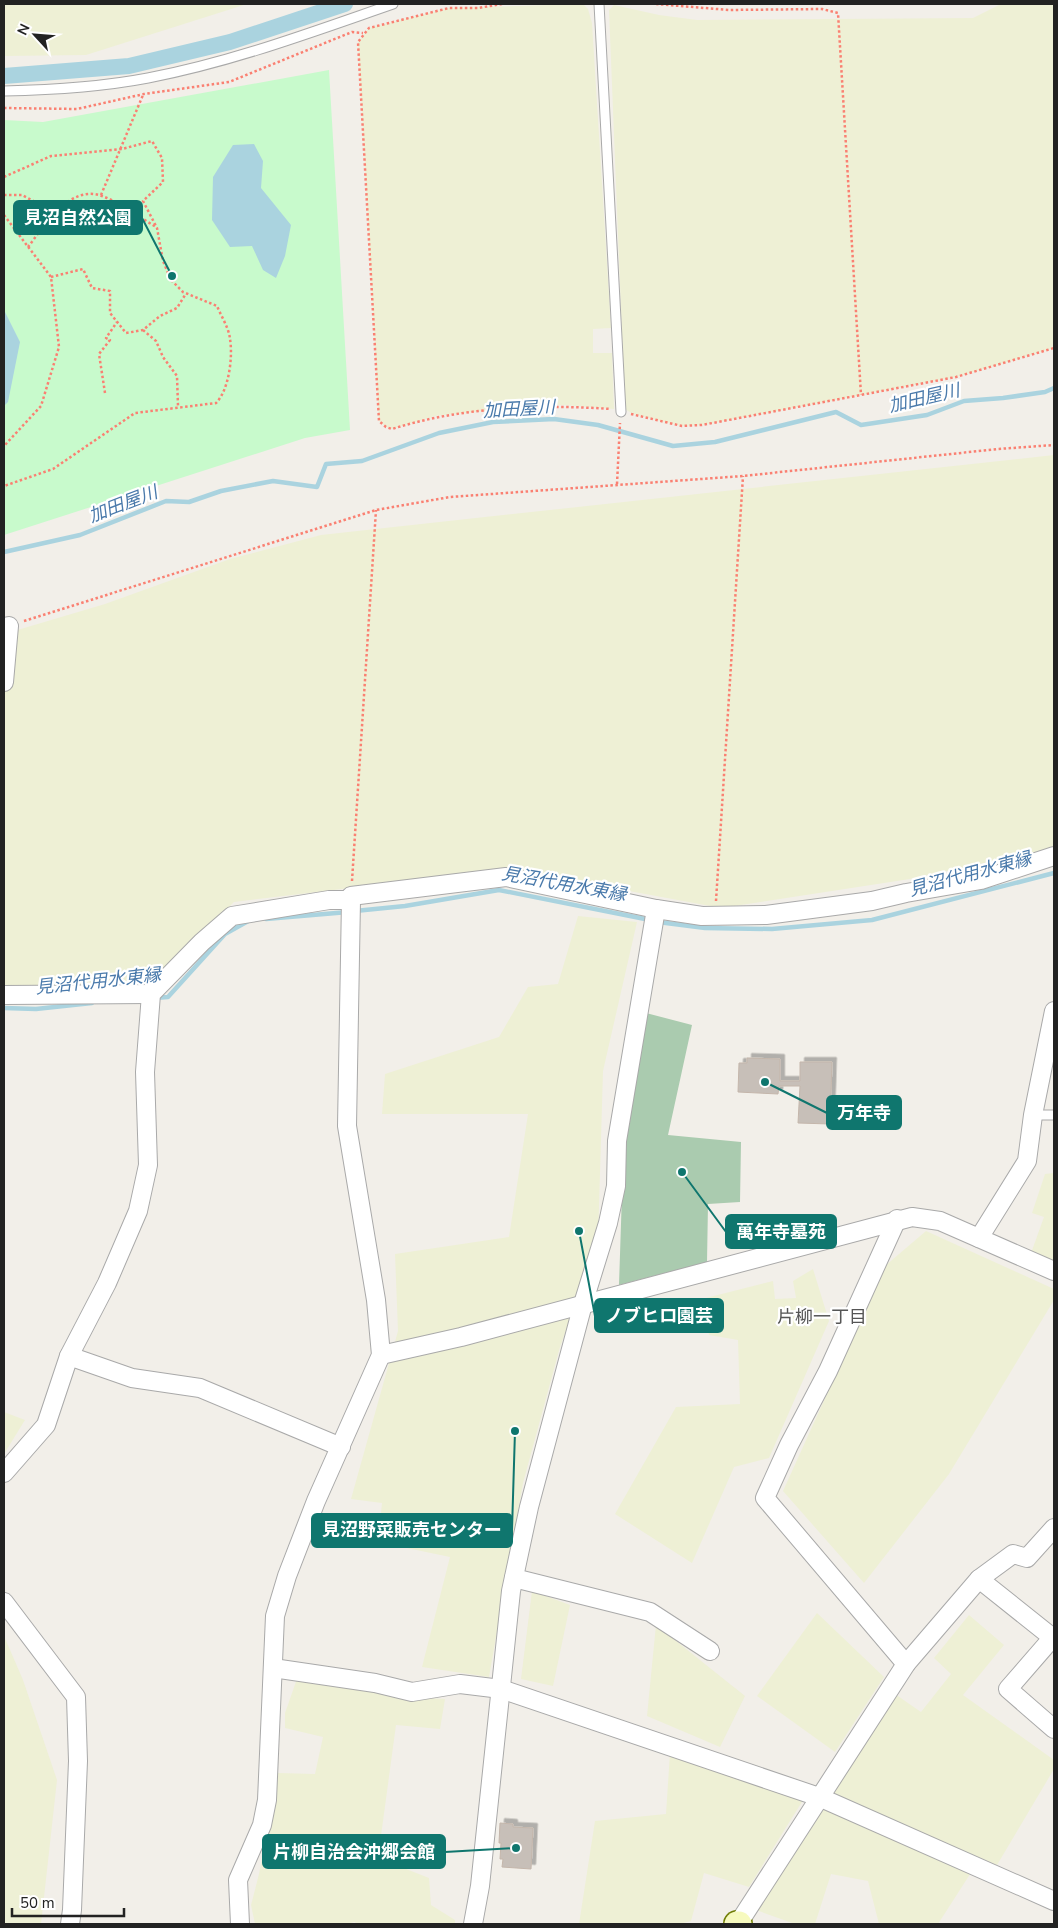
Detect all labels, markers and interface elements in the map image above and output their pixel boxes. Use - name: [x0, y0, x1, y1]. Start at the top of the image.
- north arrow: [10, 10, 60, 60]
- text: N: [13, 21, 35, 38]
- callout: 見沼自然公園: [14, 201, 142, 234]
- text: 見沼自然公園: [24, 206, 132, 230]
- water label: 加田屋川: [886, 378, 964, 418]
- water label: 加田屋川: [482, 395, 558, 423]
- water label: 加田屋川: [85, 479, 163, 528]
- water label: 見沼代用水東縁: [906, 846, 1036, 902]
- water label: 見沼代用水東縁: [500, 861, 630, 907]
- water label: 見沼代用水東縁: [34, 962, 164, 1000]
- callout: 万年寺: [827, 1096, 901, 1129]
- text: 万年寺: [837, 1101, 891, 1125]
- callout: 萬年寺墓苑: [726, 1215, 836, 1248]
- text: 萬年寺墓苑: [736, 1220, 826, 1244]
- callout: ノブヒロ園芸: [595, 1299, 723, 1332]
- text: ノブヒロ園芸: [605, 1304, 713, 1328]
- district label: 片柳一丁目: [777, 1305, 867, 1329]
- callout: 見沼野菜販売センター: [312, 1514, 512, 1547]
- text: 見沼野菜販売センター: [322, 1518, 502, 1542]
- callout: 片柳自治会沖郷会館: [263, 1835, 445, 1868]
- text: 片柳自治会沖郷会館: [273, 1840, 435, 1864]
- scale bar: [12, 1886, 125, 1918]
- text: 50 m: [20, 1893, 55, 1913]

